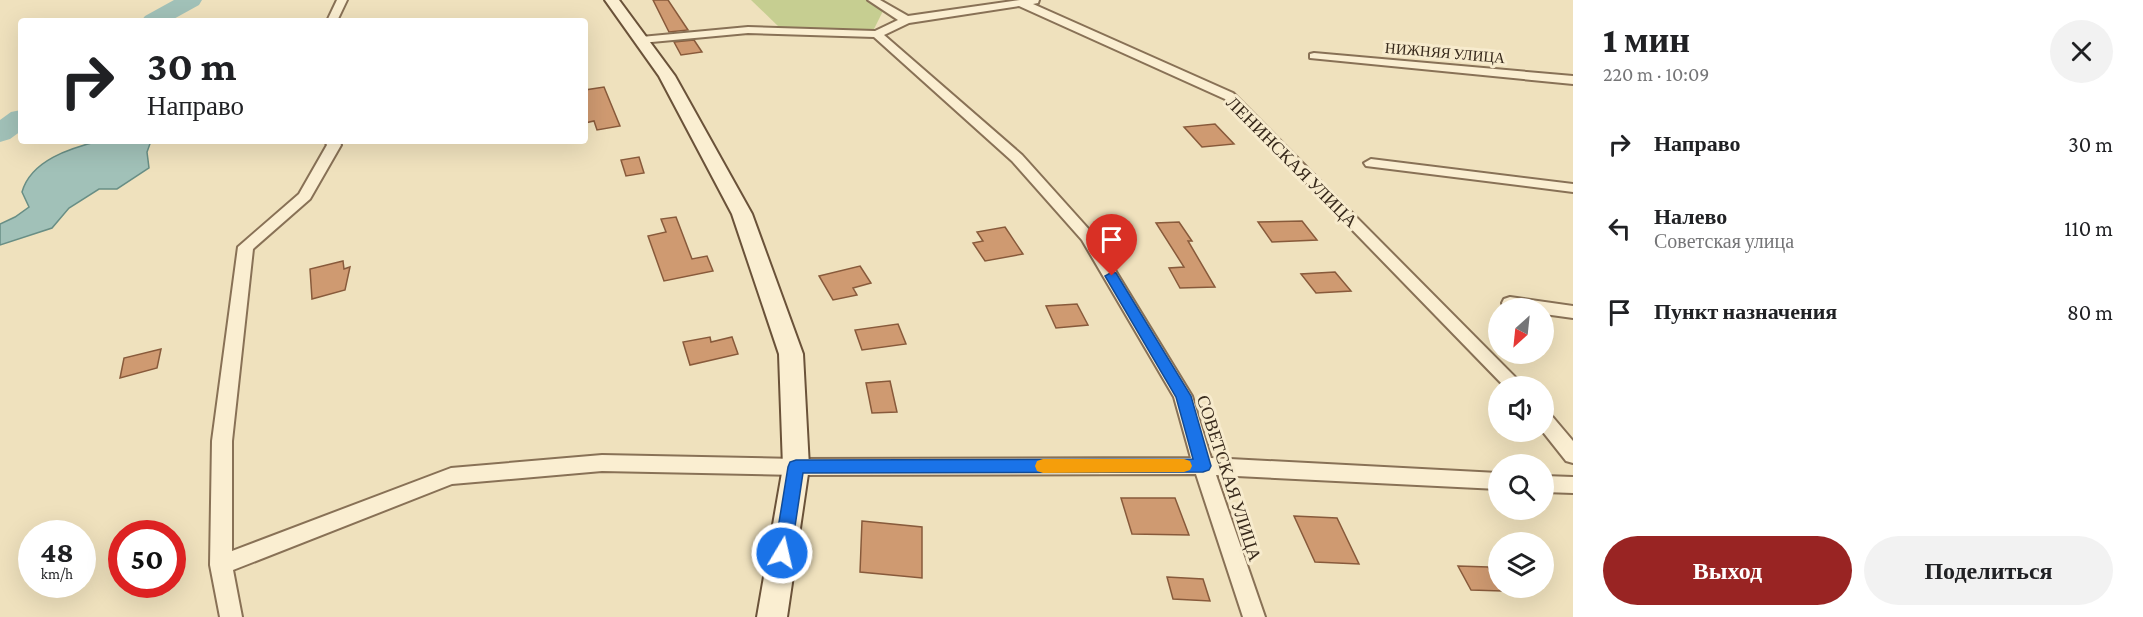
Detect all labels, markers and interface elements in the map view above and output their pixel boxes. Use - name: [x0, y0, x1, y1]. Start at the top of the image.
- text: 1 мин: [1603, 20, 1690, 60]
- button: close: [2050, 20, 2113, 83]
- street label: НИЖНЯЯ УЛИЦА: [1384, 40, 1506, 66]
- icon: right: [48, 42, 126, 120]
- text: 30 m: [147, 42, 237, 89]
- text: 220 m · 10:09: [1603, 63, 1709, 85]
- text: Направо: [147, 91, 244, 121]
- street label: ЛЕНИНСКАЯ УЛИЦА: [1223, 93, 1361, 231]
- icon: right: [1603, 128, 1636, 161]
- text: Направо: [1654, 131, 1740, 156]
- text: 30 m: [2068, 132, 2113, 157]
- text: Налево: [1654, 204, 1727, 229]
- icon: left: [1603, 212, 1636, 245]
- pin: [1086, 214, 1137, 276]
- text: 110 m: [2064, 216, 2113, 241]
- icon: arrive: [1095, 223, 1128, 256]
- text: Советская улица: [1654, 230, 1794, 252]
- icon: arrive: [1603, 296, 1636, 329]
- north arrow: [1488, 298, 1554, 364]
- map controls: [1488, 298, 1554, 598]
- text: Пункт назначения: [1654, 299, 1837, 324]
- text: 80 m: [2067, 300, 2113, 325]
- button: sound: [1488, 376, 1554, 442]
- street label: СОВЕТСКАЯ УЛИЦА: [1193, 392, 1265, 564]
- button: search: [1488, 454, 1554, 520]
- speed limit sign: 50: [108, 520, 186, 598]
- position arrow: [750, 521, 814, 585]
- button: layers: [1488, 532, 1554, 598]
- text: 48: [40, 535, 74, 568]
- button: Выход: [1603, 536, 1852, 605]
- button: Поделиться: [1864, 536, 2113, 605]
- text: km/h: [41, 566, 73, 582]

